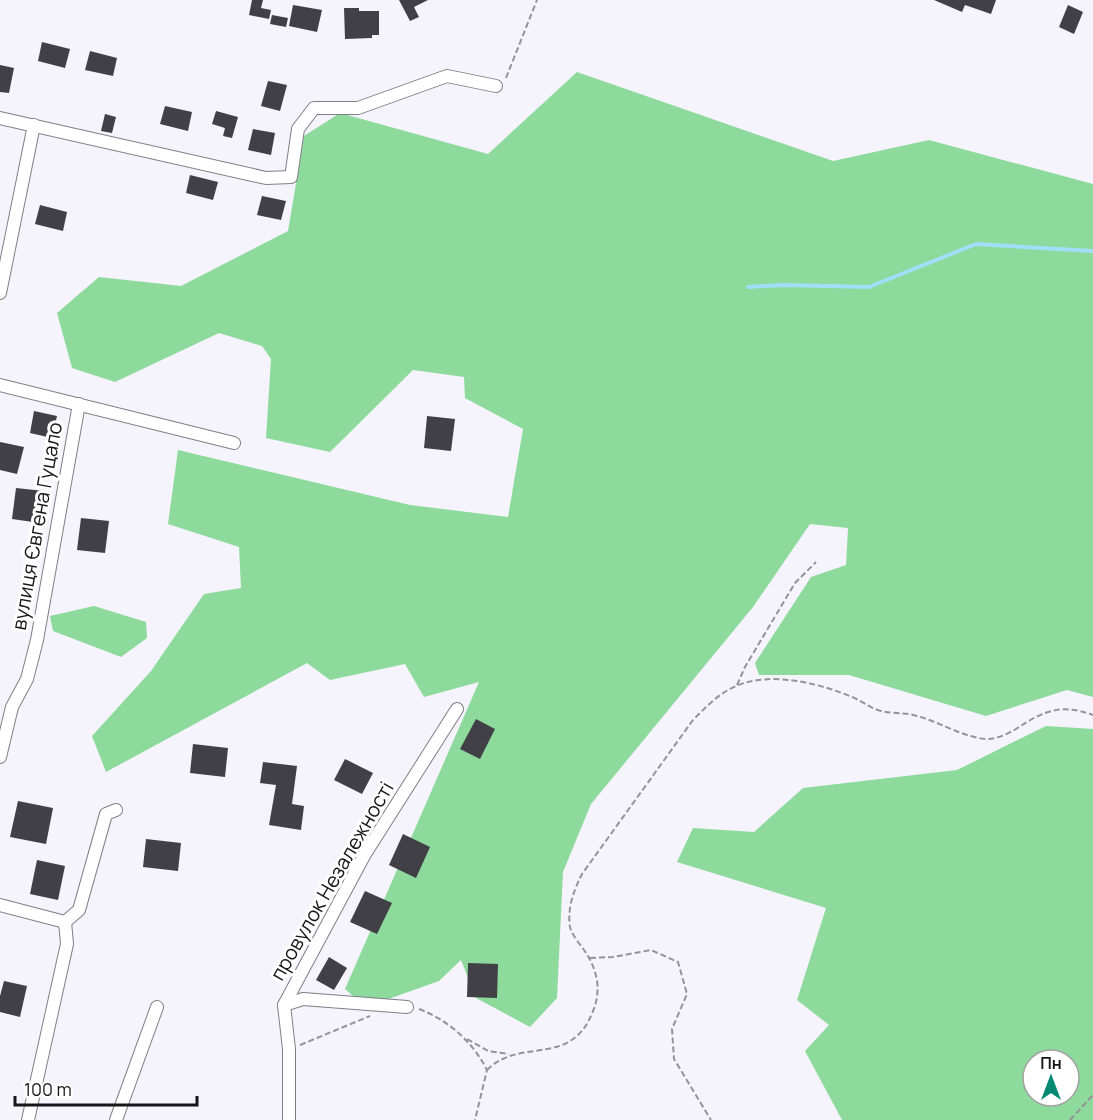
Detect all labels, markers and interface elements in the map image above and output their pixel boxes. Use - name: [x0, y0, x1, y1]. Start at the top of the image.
- street label: вулиця Євгена Гуцало: [5, 420, 68, 632]
- street label: провулок Незалежності: [264, 776, 400, 985]
- north arrow: [1021, 1048, 1081, 1108]
- text: Пн: [1040, 1052, 1062, 1074]
- scale bar: [15, 1069, 196, 1107]
- text: 100 m: [24, 1077, 72, 1101]

